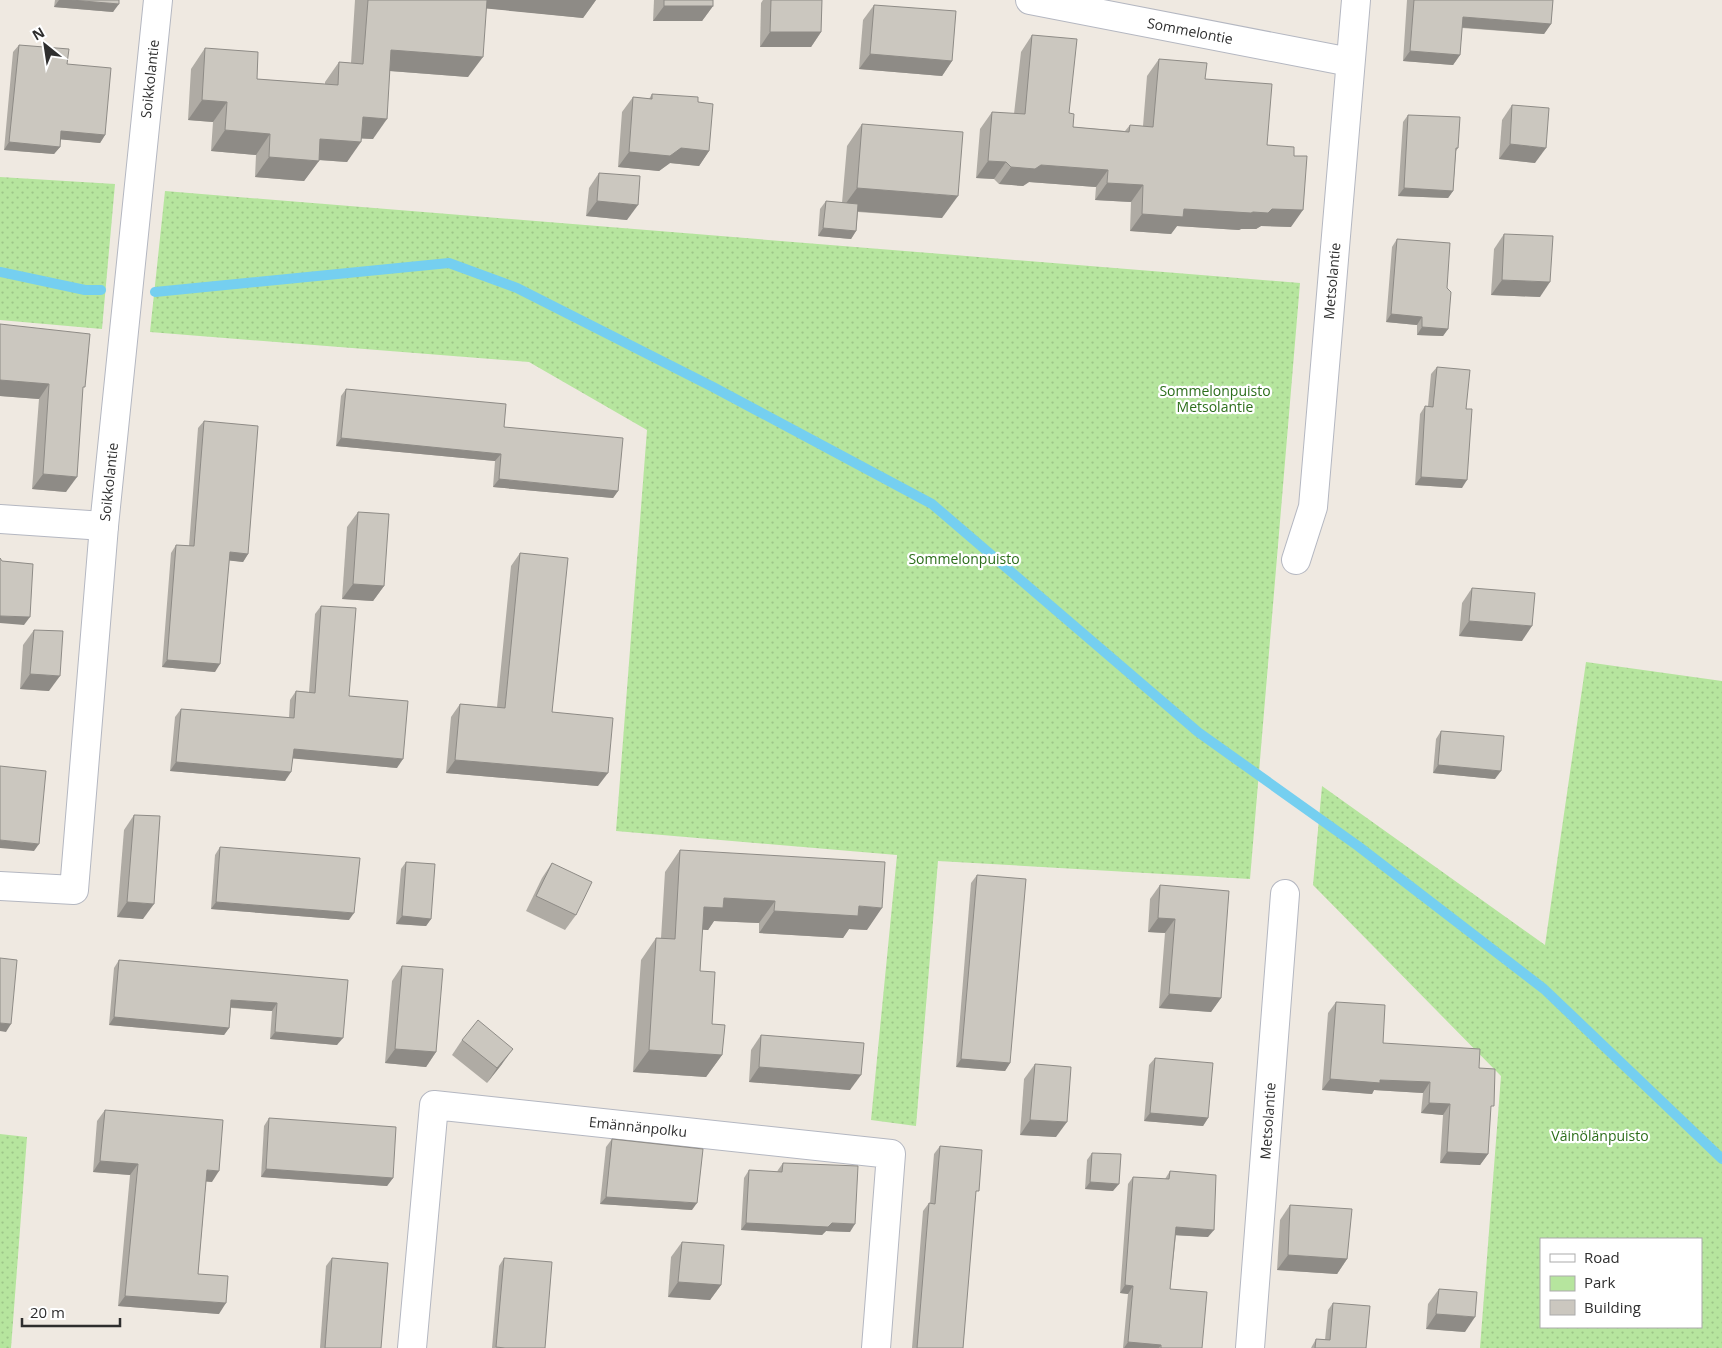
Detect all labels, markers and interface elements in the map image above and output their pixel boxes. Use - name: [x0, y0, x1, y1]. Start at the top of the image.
- street label: Sommelontie: [1146, 13, 1235, 48]
- north arrow: [20, 20, 70, 70]
- text: N: [29, 22, 48, 44]
- street label: Soikkolantie: [136, 39, 163, 119]
- street label: Metsolantie: [1319, 242, 1344, 320]
- park label: Sommelonpuisto Metsolantie: [1159, 381, 1271, 416]
- street label: Soikkolantie: [95, 442, 122, 522]
- park label: Sommelonpuisto: [908, 549, 1020, 568]
- street label: Metsolantie: [1255, 1082, 1280, 1160]
- street label: Emännänpolku: [588, 1112, 688, 1141]
- park label: Väinölänpuisto: [1551, 1126, 1649, 1145]
- legend: [1540, 1238, 1702, 1328]
- text: Road: [1584, 1247, 1620, 1267]
- text: Park: [1584, 1272, 1615, 1292]
- scale bar: [22, 1296, 120, 1328]
- text: Building: [1584, 1297, 1641, 1317]
- text: 20 m: [30, 1302, 65, 1322]

